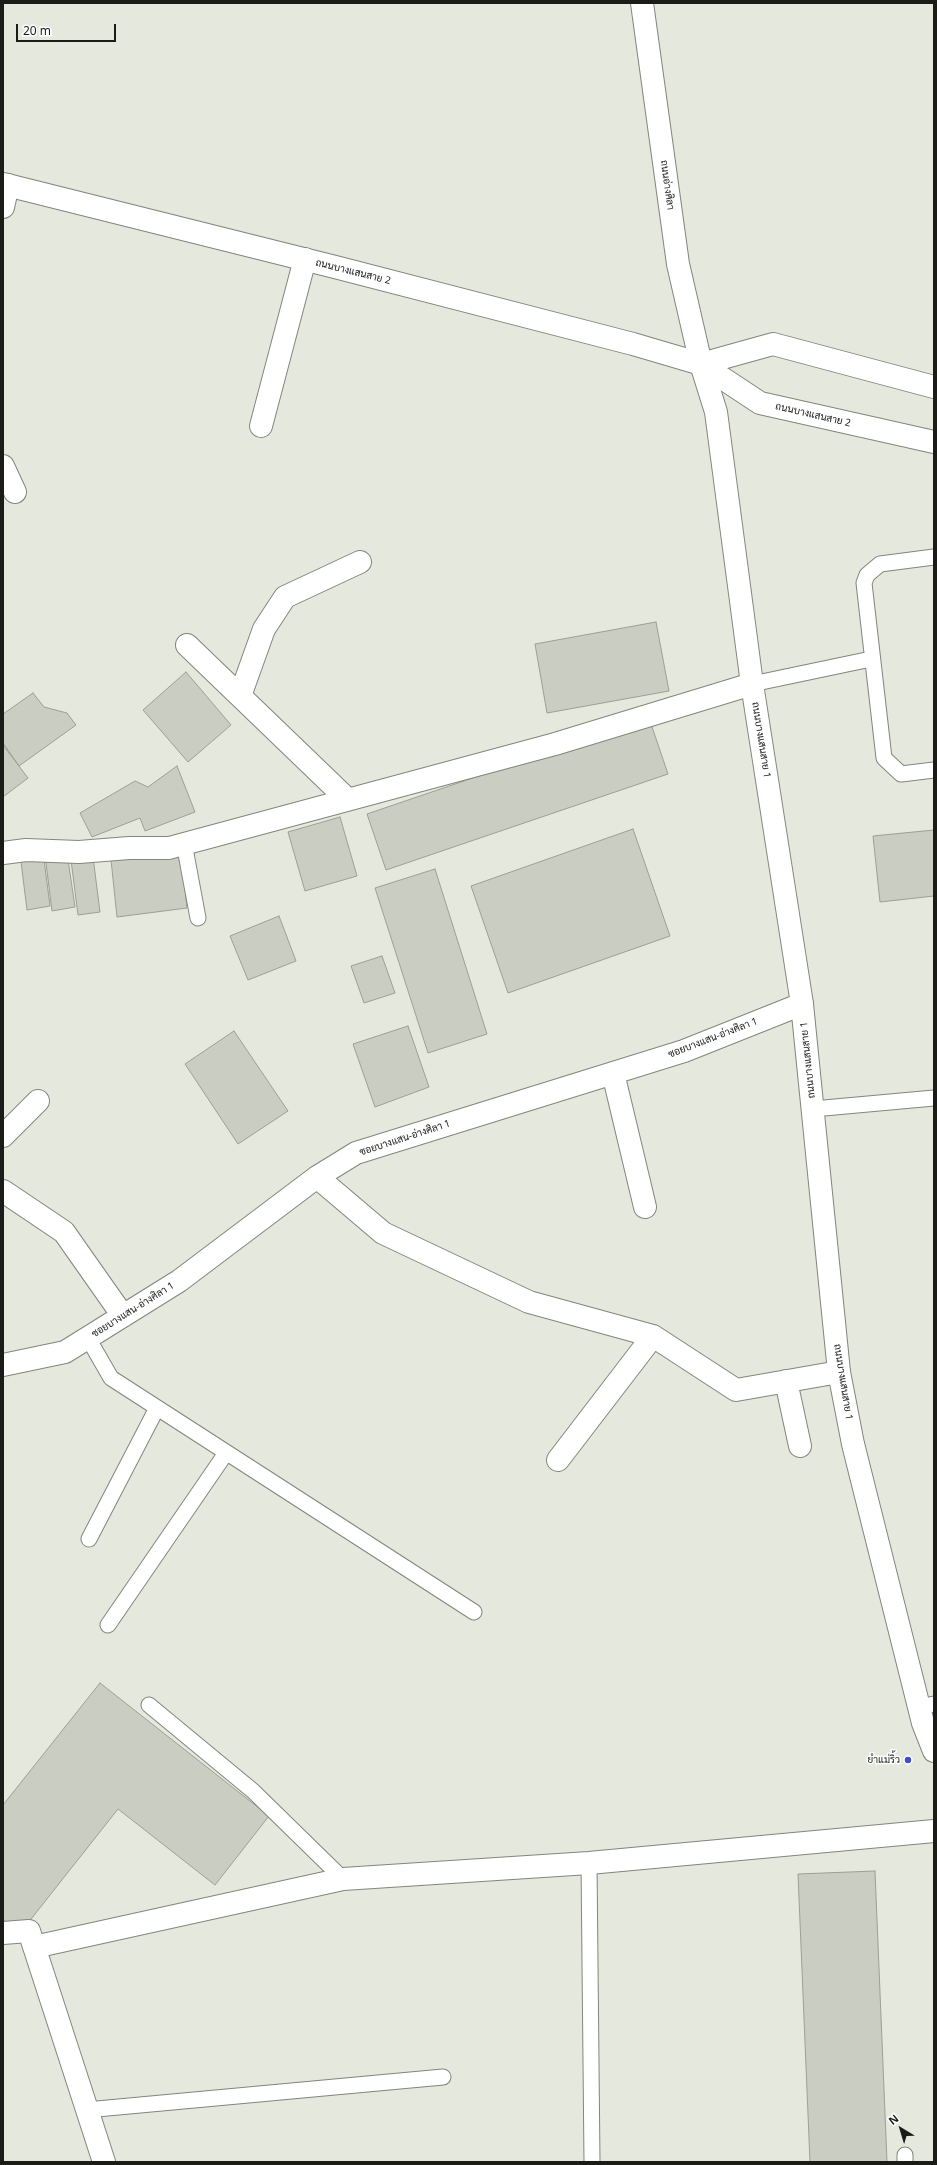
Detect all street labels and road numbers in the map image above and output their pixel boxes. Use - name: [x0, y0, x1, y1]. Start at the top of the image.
- street label: ถนนอ่างศิลา: [658, 159, 676, 211]
- street label: ถนนบางแสนสาย 2: [314, 257, 392, 287]
- street label: ถนนบางแสนสาย 2: [774, 400, 852, 430]
- street label: ถนนบางแสนสาย 1: [749, 701, 773, 779]
- street label: ซอยบางแสน-อ่างศิลา 1: [666, 1015, 760, 1061]
- street label: ถนนบางแสนสาย 1: [798, 1021, 818, 1099]
- street label: ซอยบางแสน-อ่างศิลา 1: [358, 1118, 452, 1158]
- street label: ซอยบางแสน-อ่างศิลา 1: [90, 1280, 176, 1340]
- street label: ถนนบางแสนสาย 1: [831, 1343, 855, 1421]

